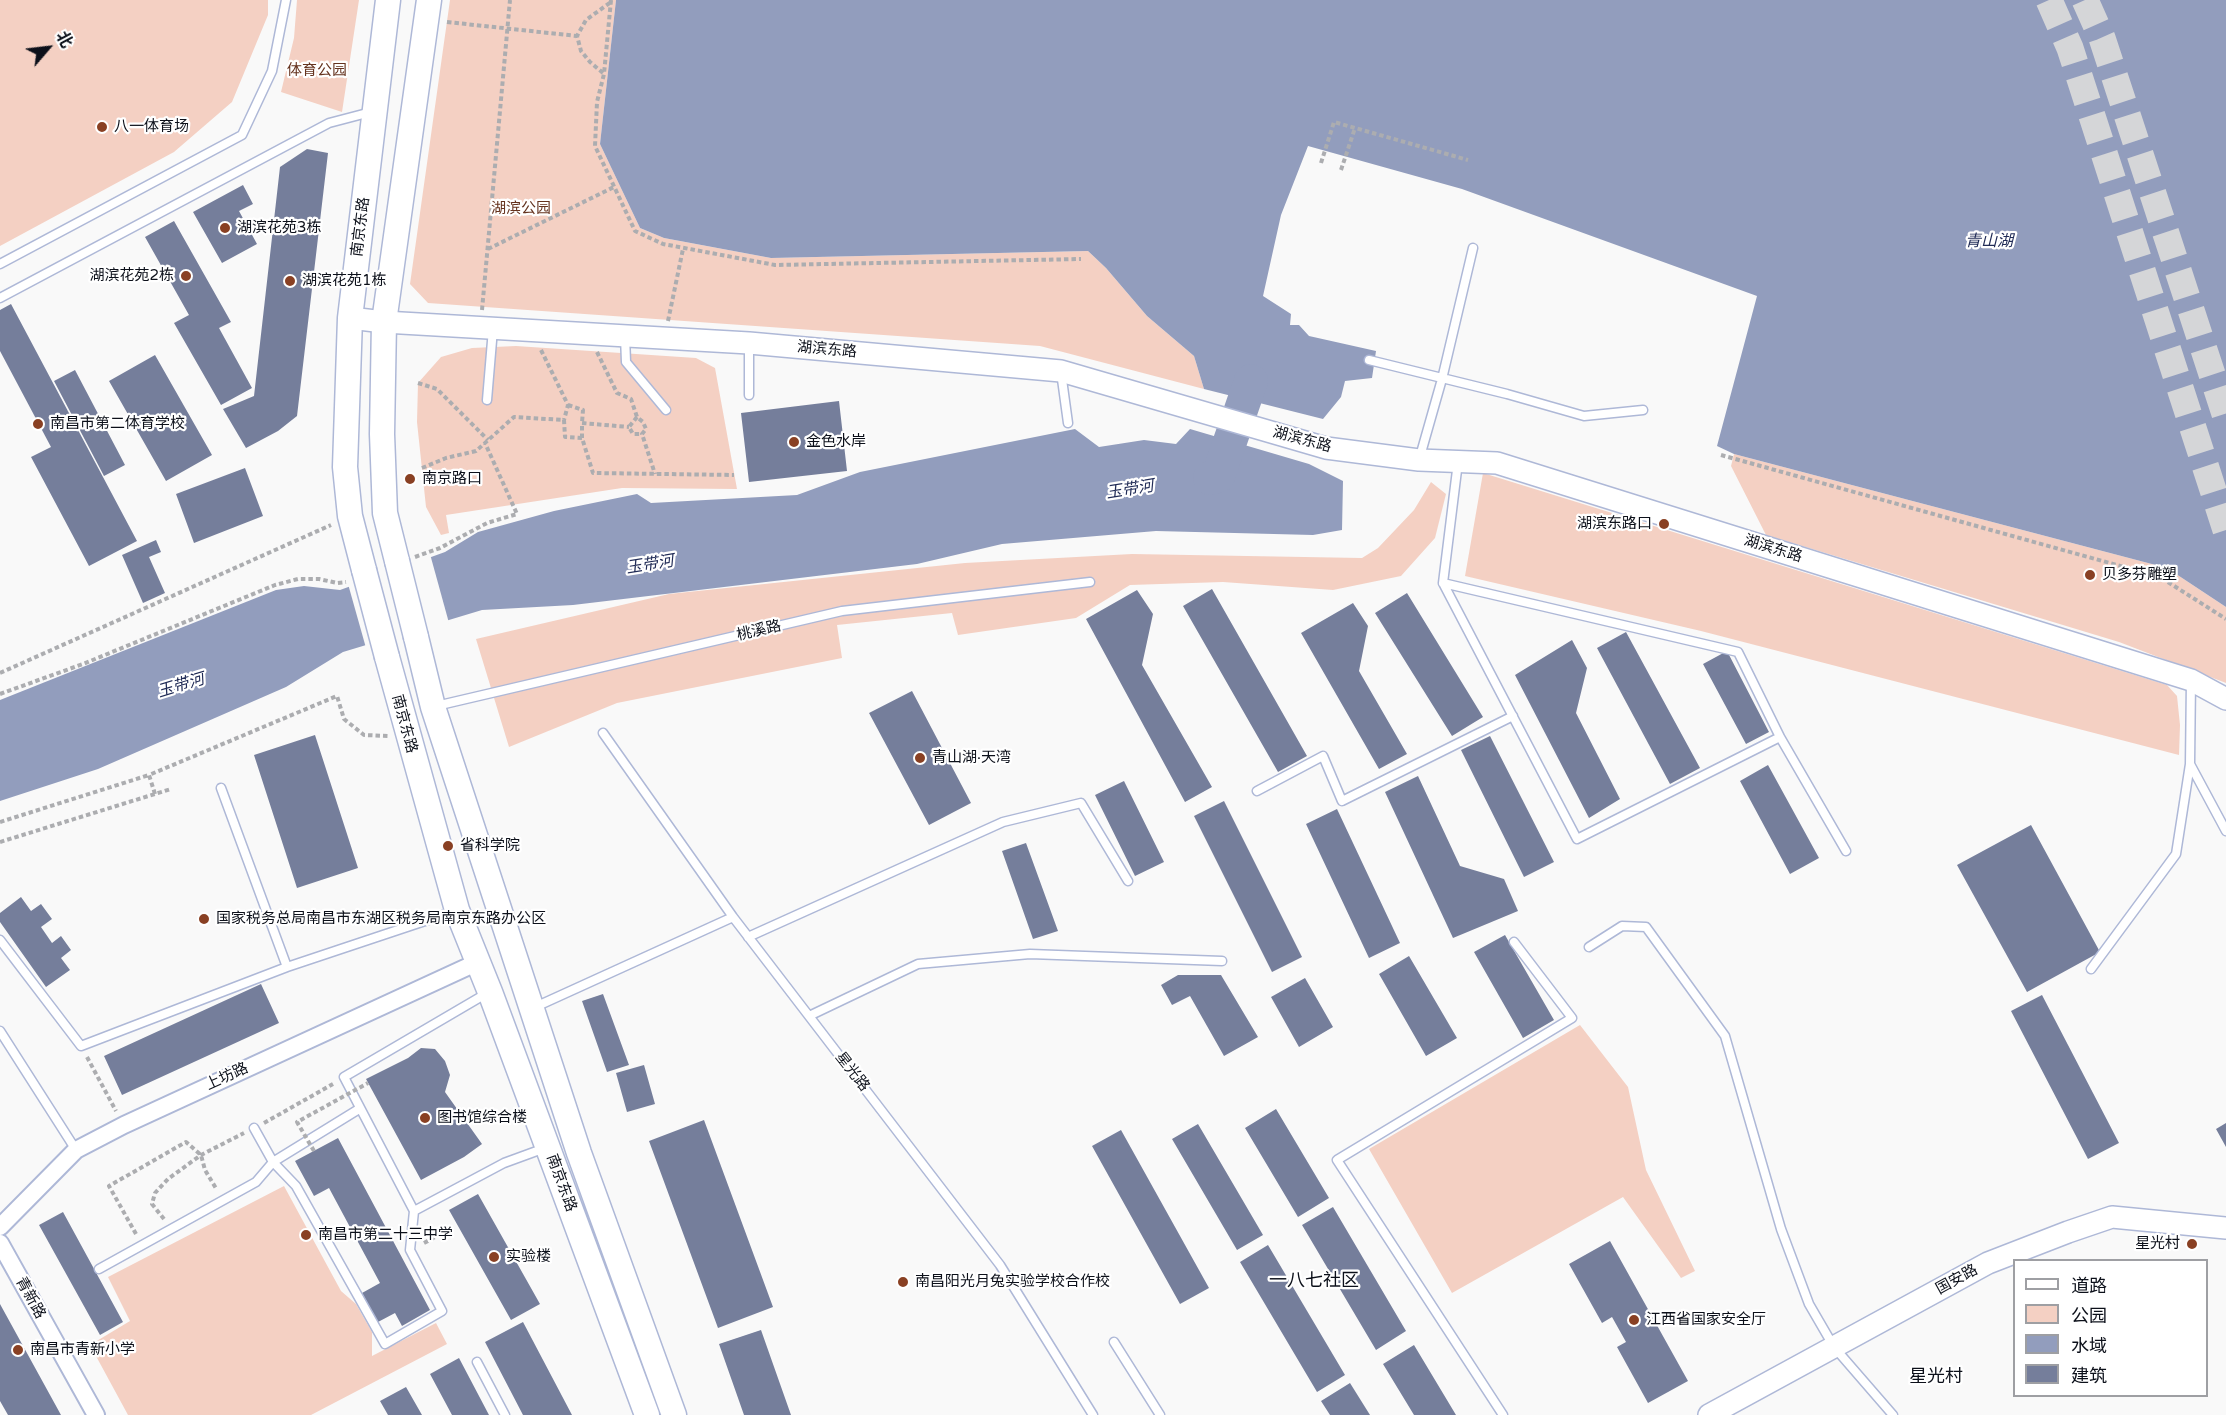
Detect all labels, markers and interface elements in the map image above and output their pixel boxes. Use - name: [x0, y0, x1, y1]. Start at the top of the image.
- north arrow: [18, 18, 78, 78]
- text: 北: [51, 28, 76, 51]
- park label: 体育公园: [287, 62, 347, 80]
- place label: 八一体育场: [114, 118, 189, 136]
- marker: 八一体育场: [95, 120, 109, 134]
- street label: 南京东路: [348, 196, 374, 258]
- park label: 湖滨公园: [491, 200, 551, 218]
- place label: 湖滨花苑3栋: [237, 219, 321, 237]
- marker: 湖滨花苑3栋: [218, 221, 232, 235]
- water label: 青山湖: [1965, 232, 2013, 252]
- place label: 湖滨花苑2栋: [90, 267, 174, 285]
- marker: 湖滨花苑2栋: [179, 269, 193, 283]
- place label: 湖滨花苑1栋: [302, 272, 386, 290]
- marker: 湖滨花苑1栋: [283, 274, 297, 288]
- street label: 湖滨东路: [796, 338, 858, 362]
- place label: 南昌市第二体育学校: [50, 415, 185, 433]
- marker: 南昌市第二体育学校: [31, 417, 45, 431]
- street label: 湖滨东路: [1271, 424, 1333, 456]
- place label: 金色水岸: [806, 433, 866, 451]
- marker: 金色水岸: [787, 435, 801, 449]
- place label: 南京路口: [422, 470, 482, 488]
- marker: 南京路口: [403, 472, 417, 486]
- water label: 玉带河: [1105, 477, 1155, 503]
- place label: 湖滨东路口: [1577, 515, 1652, 533]
- marker: 湖滨东路口: [1657, 517, 1671, 531]
- street label: 湖滨东路: [1742, 532, 1804, 566]
- water label: 玉带河: [625, 552, 675, 578]
- place label: 贝多芬雕塑: [2102, 566, 2177, 584]
- marker: 贝多芬雕塑: [2083, 568, 2097, 582]
- street label: 桃溪路: [735, 617, 783, 645]
- water label: 玉带河: [155, 670, 207, 702]
- street label: 南京东路: [388, 693, 420, 755]
- place label: 青山湖·天湾: [932, 749, 1011, 767]
- marker: 青山湖·天湾: [913, 751, 927, 765]
- place label: 省科学院: [460, 837, 520, 855]
- marker: 省科学院: [441, 839, 455, 853]
- place label: 国家税务总局南昌市东湖区税务局南京东路办公区: [216, 910, 546, 928]
- marker: 国家税务总局南昌市东湖区税务局南京东路办公区: [197, 912, 211, 926]
- street label: 星光路: [831, 1049, 873, 1095]
- street label: 上坊路: [203, 1059, 251, 1095]
- place label: 图书馆综合楼: [437, 1109, 527, 1127]
- marker: 图书馆综合楼: [418, 1111, 432, 1125]
- street label: 南京东路: [542, 1152, 580, 1214]
- place label: 南昌市第二十三中学: [318, 1226, 453, 1244]
- marker: 南昌市第二十三中学: [299, 1228, 313, 1242]
- place label: 星光村: [2135, 1235, 2180, 1253]
- marker: 星光村: [2185, 1237, 2199, 1251]
- place label: 实验楼: [506, 1248, 551, 1266]
- marker: 实验楼: [487, 1250, 501, 1264]
- legend: [2013, 1259, 2208, 1397]
- street label: 国安路: [1933, 1261, 1981, 1299]
- district label: 一八七社区: [1269, 1270, 1359, 1292]
- place label: 南昌阳光月兔实验学校合作校: [915, 1273, 1110, 1291]
- street label: 青新路: [11, 1274, 49, 1322]
- marker: 南昌阳光月兔实验学校合作校: [896, 1275, 910, 1289]
- text: 道路: [2071, 1275, 2107, 1297]
- text: 公园: [2071, 1305, 2107, 1327]
- place label: 江西省国家安全厅: [1646, 1311, 1766, 1329]
- marker: 江西省国家安全厅: [1627, 1313, 1641, 1327]
- text: 水域: [2071, 1335, 2107, 1357]
- place label: 南昌市青新小学: [30, 1341, 135, 1359]
- marker: 南昌市青新小学: [11, 1343, 25, 1357]
- text: 建筑: [2071, 1365, 2107, 1387]
- district label: 星光村: [1909, 1366, 1963, 1388]

